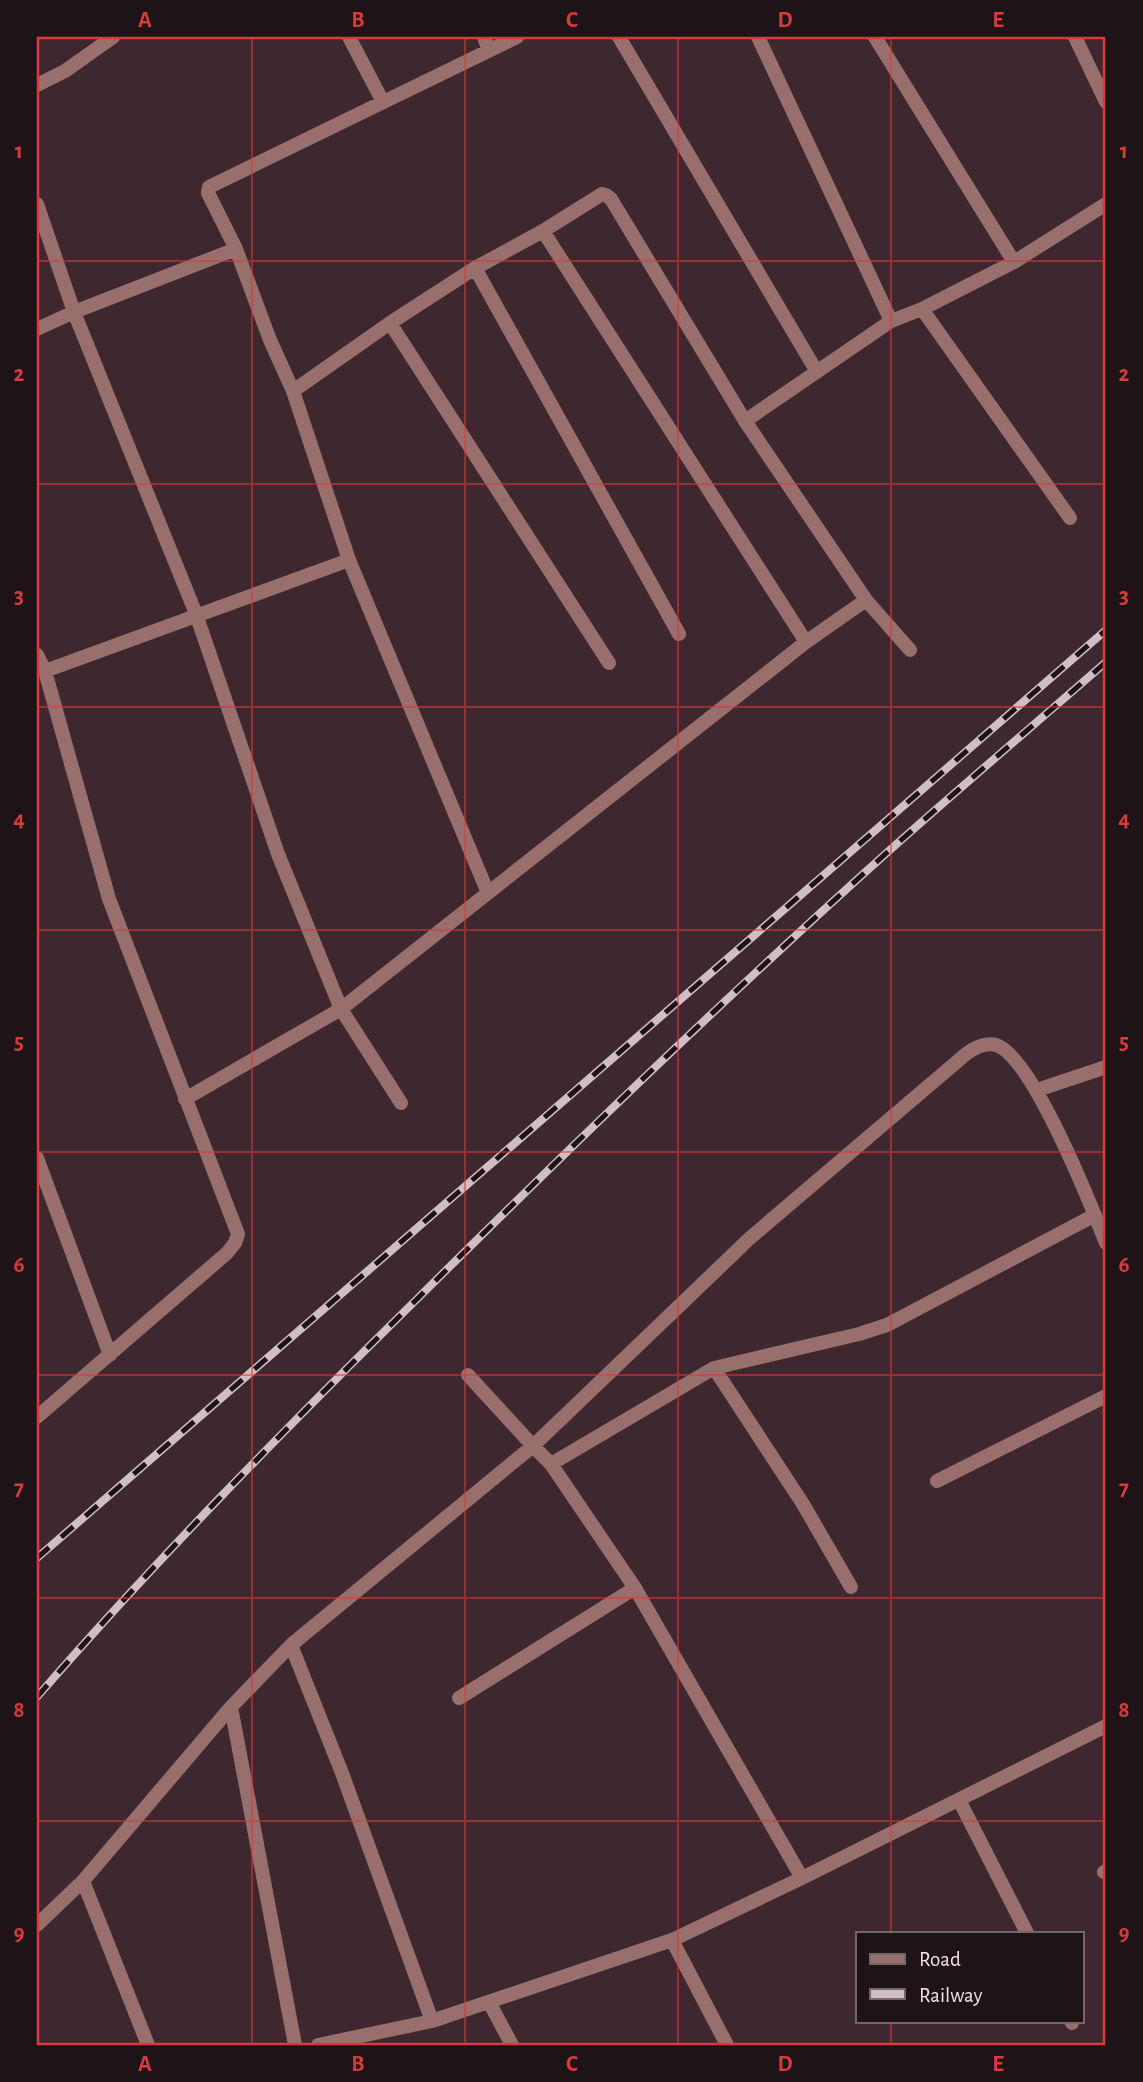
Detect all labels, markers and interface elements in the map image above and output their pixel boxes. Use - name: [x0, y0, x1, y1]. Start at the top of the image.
- text: A: [138, 9, 152, 32]
- text: B: [351, 9, 365, 32]
- text: C: [566, 9, 578, 32]
- text: D: [777, 9, 793, 32]
- text: E: [992, 9, 1004, 32]
- text: 1: [15, 140, 23, 163]
- text: 1: [1120, 140, 1128, 163]
- text: 2: [14, 363, 25, 386]
- text: 2: [1119, 363, 1130, 386]
- text: 3: [14, 585, 24, 608]
- text: 3: [1119, 585, 1129, 608]
- text: 4: [13, 808, 25, 831]
- text: 4: [1118, 808, 1130, 831]
- text: 5: [14, 1031, 24, 1054]
- text: 5: [1119, 1031, 1129, 1054]
- text: 6: [13, 1254, 25, 1277]
- text: 6: [1118, 1254, 1130, 1277]
- text: 7: [14, 1477, 24, 1500]
- text: 7: [1119, 1477, 1129, 1500]
- text: 8: [13, 1699, 25, 1722]
- text: 8: [1118, 1699, 1130, 1722]
- text: 9: [13, 1922, 25, 1945]
- text: 9: [1118, 1922, 1130, 1945]
- legend: [856, 1932, 1084, 2022]
- text: Road: [919, 1949, 961, 1970]
- text: Railway: [919, 1985, 982, 2006]
- text: A: [138, 2053, 152, 2076]
- text: B: [351, 2053, 365, 2076]
- text: C: [566, 2053, 578, 2076]
- text: D: [777, 2053, 793, 2076]
- text: E: [992, 2053, 1004, 2076]

